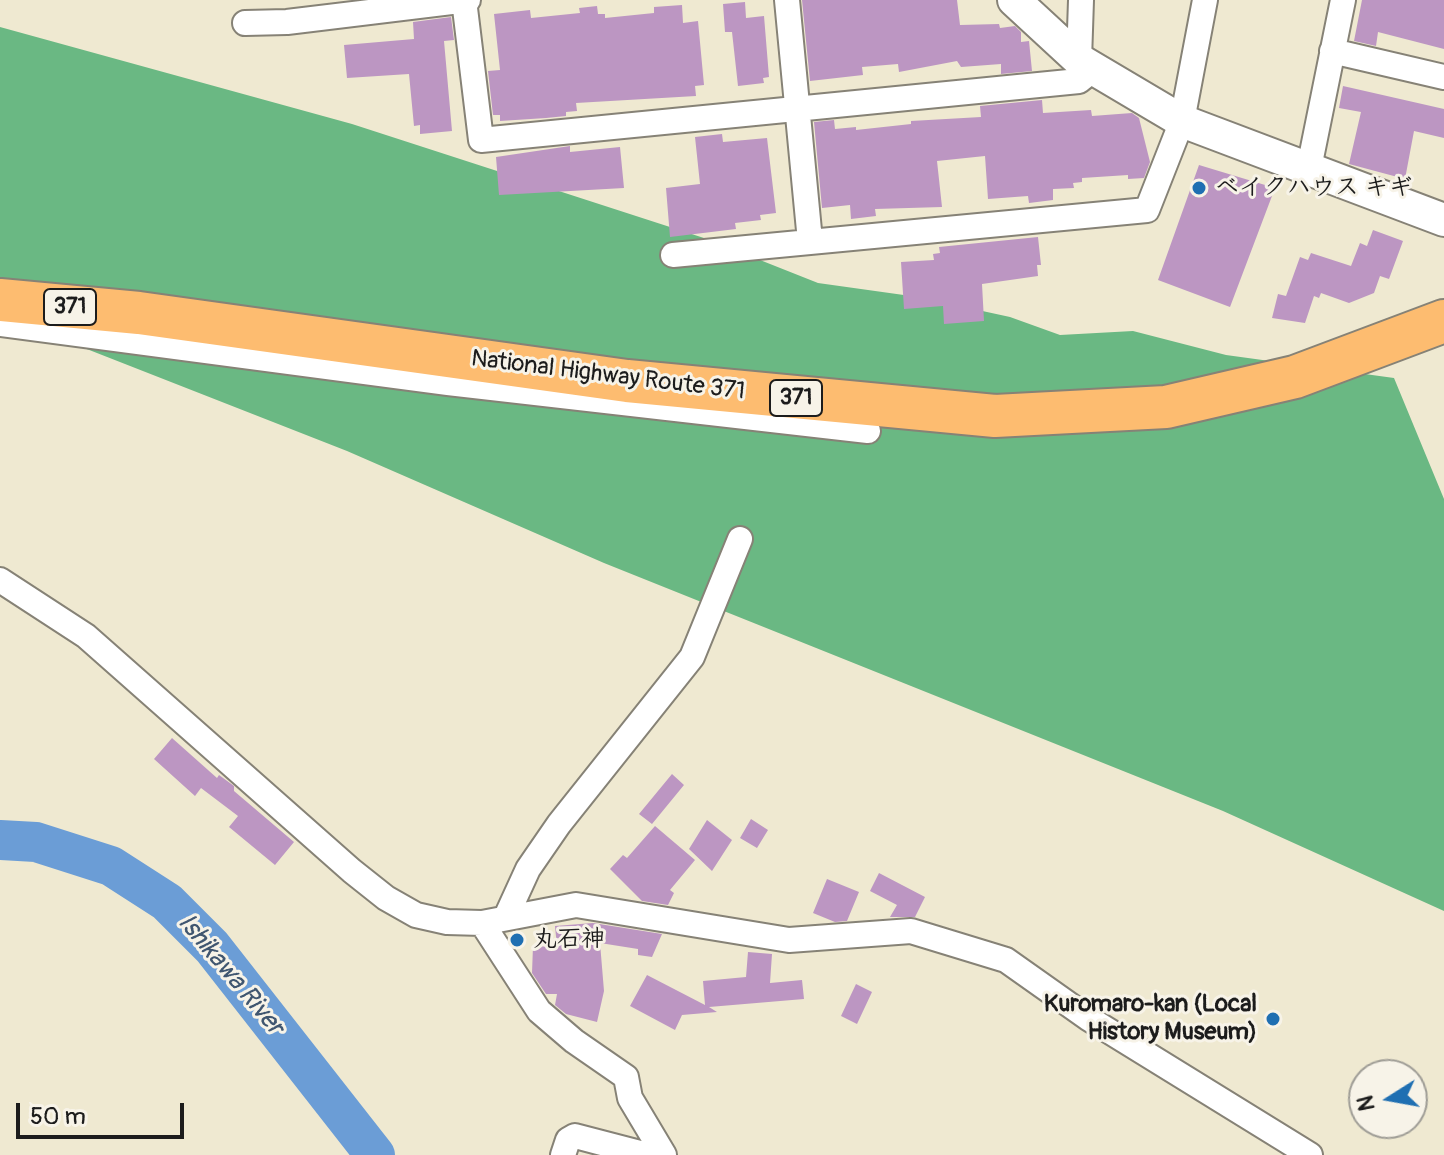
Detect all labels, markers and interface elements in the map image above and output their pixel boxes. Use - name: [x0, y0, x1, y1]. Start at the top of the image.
- place label: ベイクハウス キギ: [1215, 174, 1412, 202]
- marker: ベイクハウス キギ: [1190, 179, 1208, 197]
- road number: 371: [44, 289, 96, 325]
- street label: National Highway Route 371: [469, 345, 747, 407]
- road number: 371: [770, 380, 822, 416]
- water label: Ishikawa River: [170, 908, 290, 1042]
- place label: 丸石神: [533, 926, 605, 954]
- marker: 丸石神: [508, 931, 526, 949]
- place label: Kuromaro-kan (Local History Museum): [1044, 991, 1257, 1047]
- marker: Kuromaro-kan (Local History Museum): [1264, 1010, 1282, 1028]
- north arrow: [1348, 1059, 1428, 1139]
- scale bar: [20, 1087, 188, 1137]
- text: N: [1351, 1093, 1382, 1113]
- text: 50 m: [30, 1102, 86, 1131]

